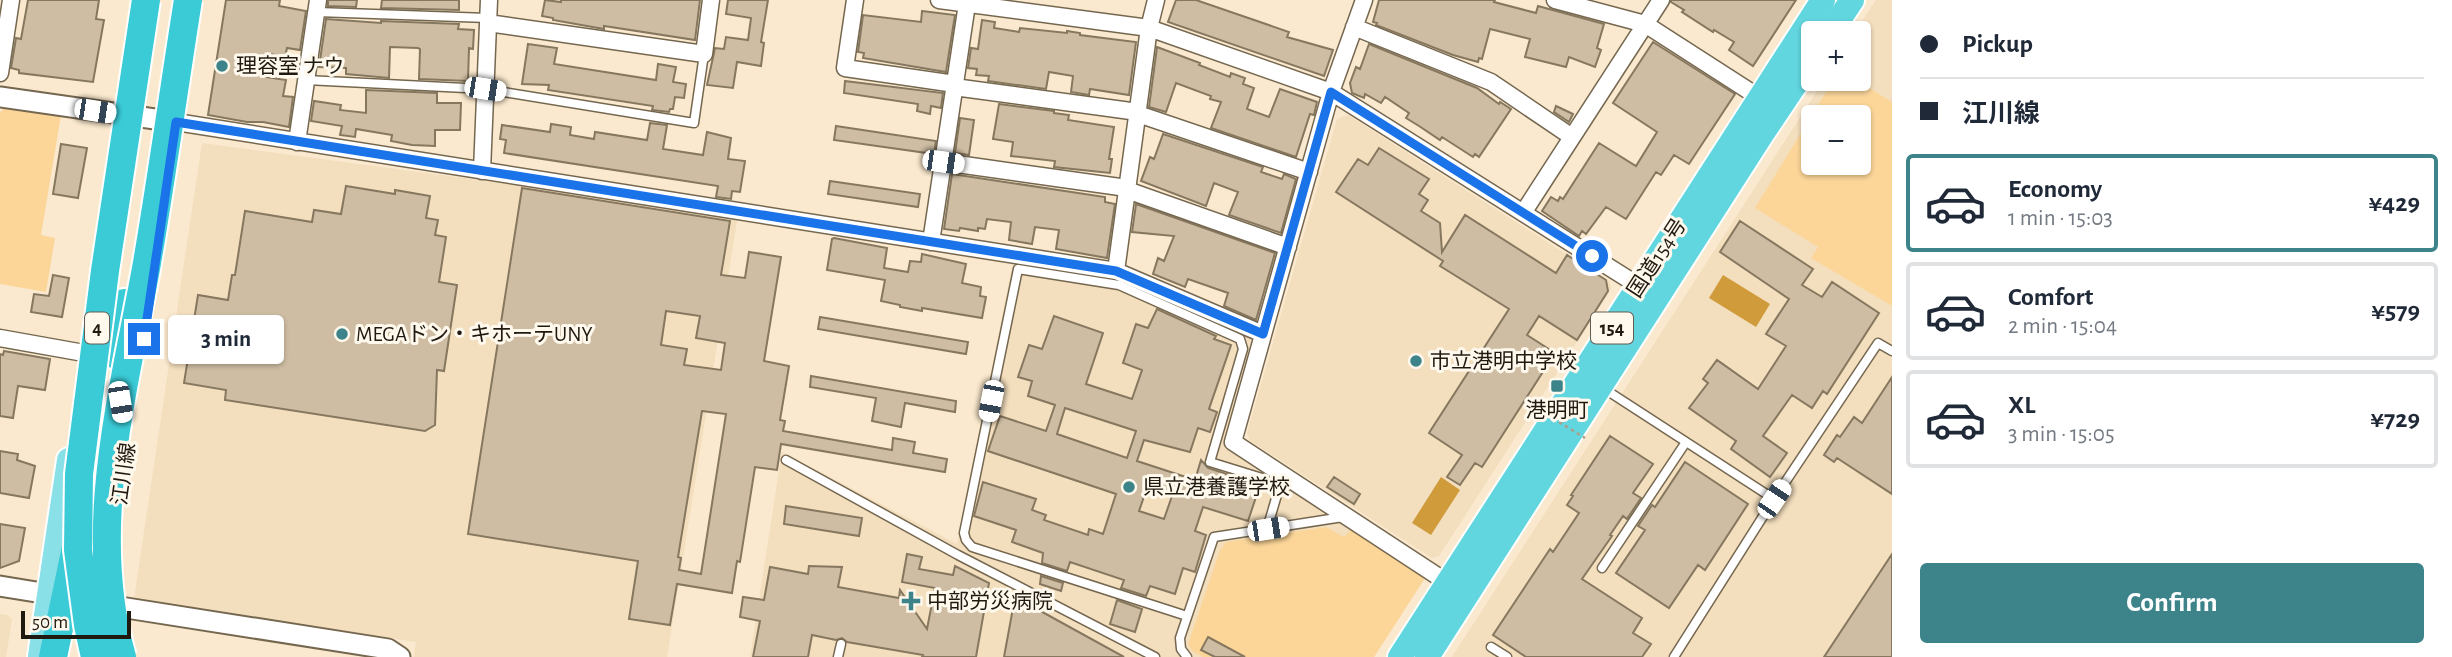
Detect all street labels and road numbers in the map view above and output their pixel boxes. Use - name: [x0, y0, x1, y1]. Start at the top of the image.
- street label: 国道154号: [1623, 214, 1690, 301]
- road number: 4: [85, 312, 109, 344]
- road number: 154: [1591, 312, 1633, 344]
- street label: 江川線: [108, 441, 139, 507]

